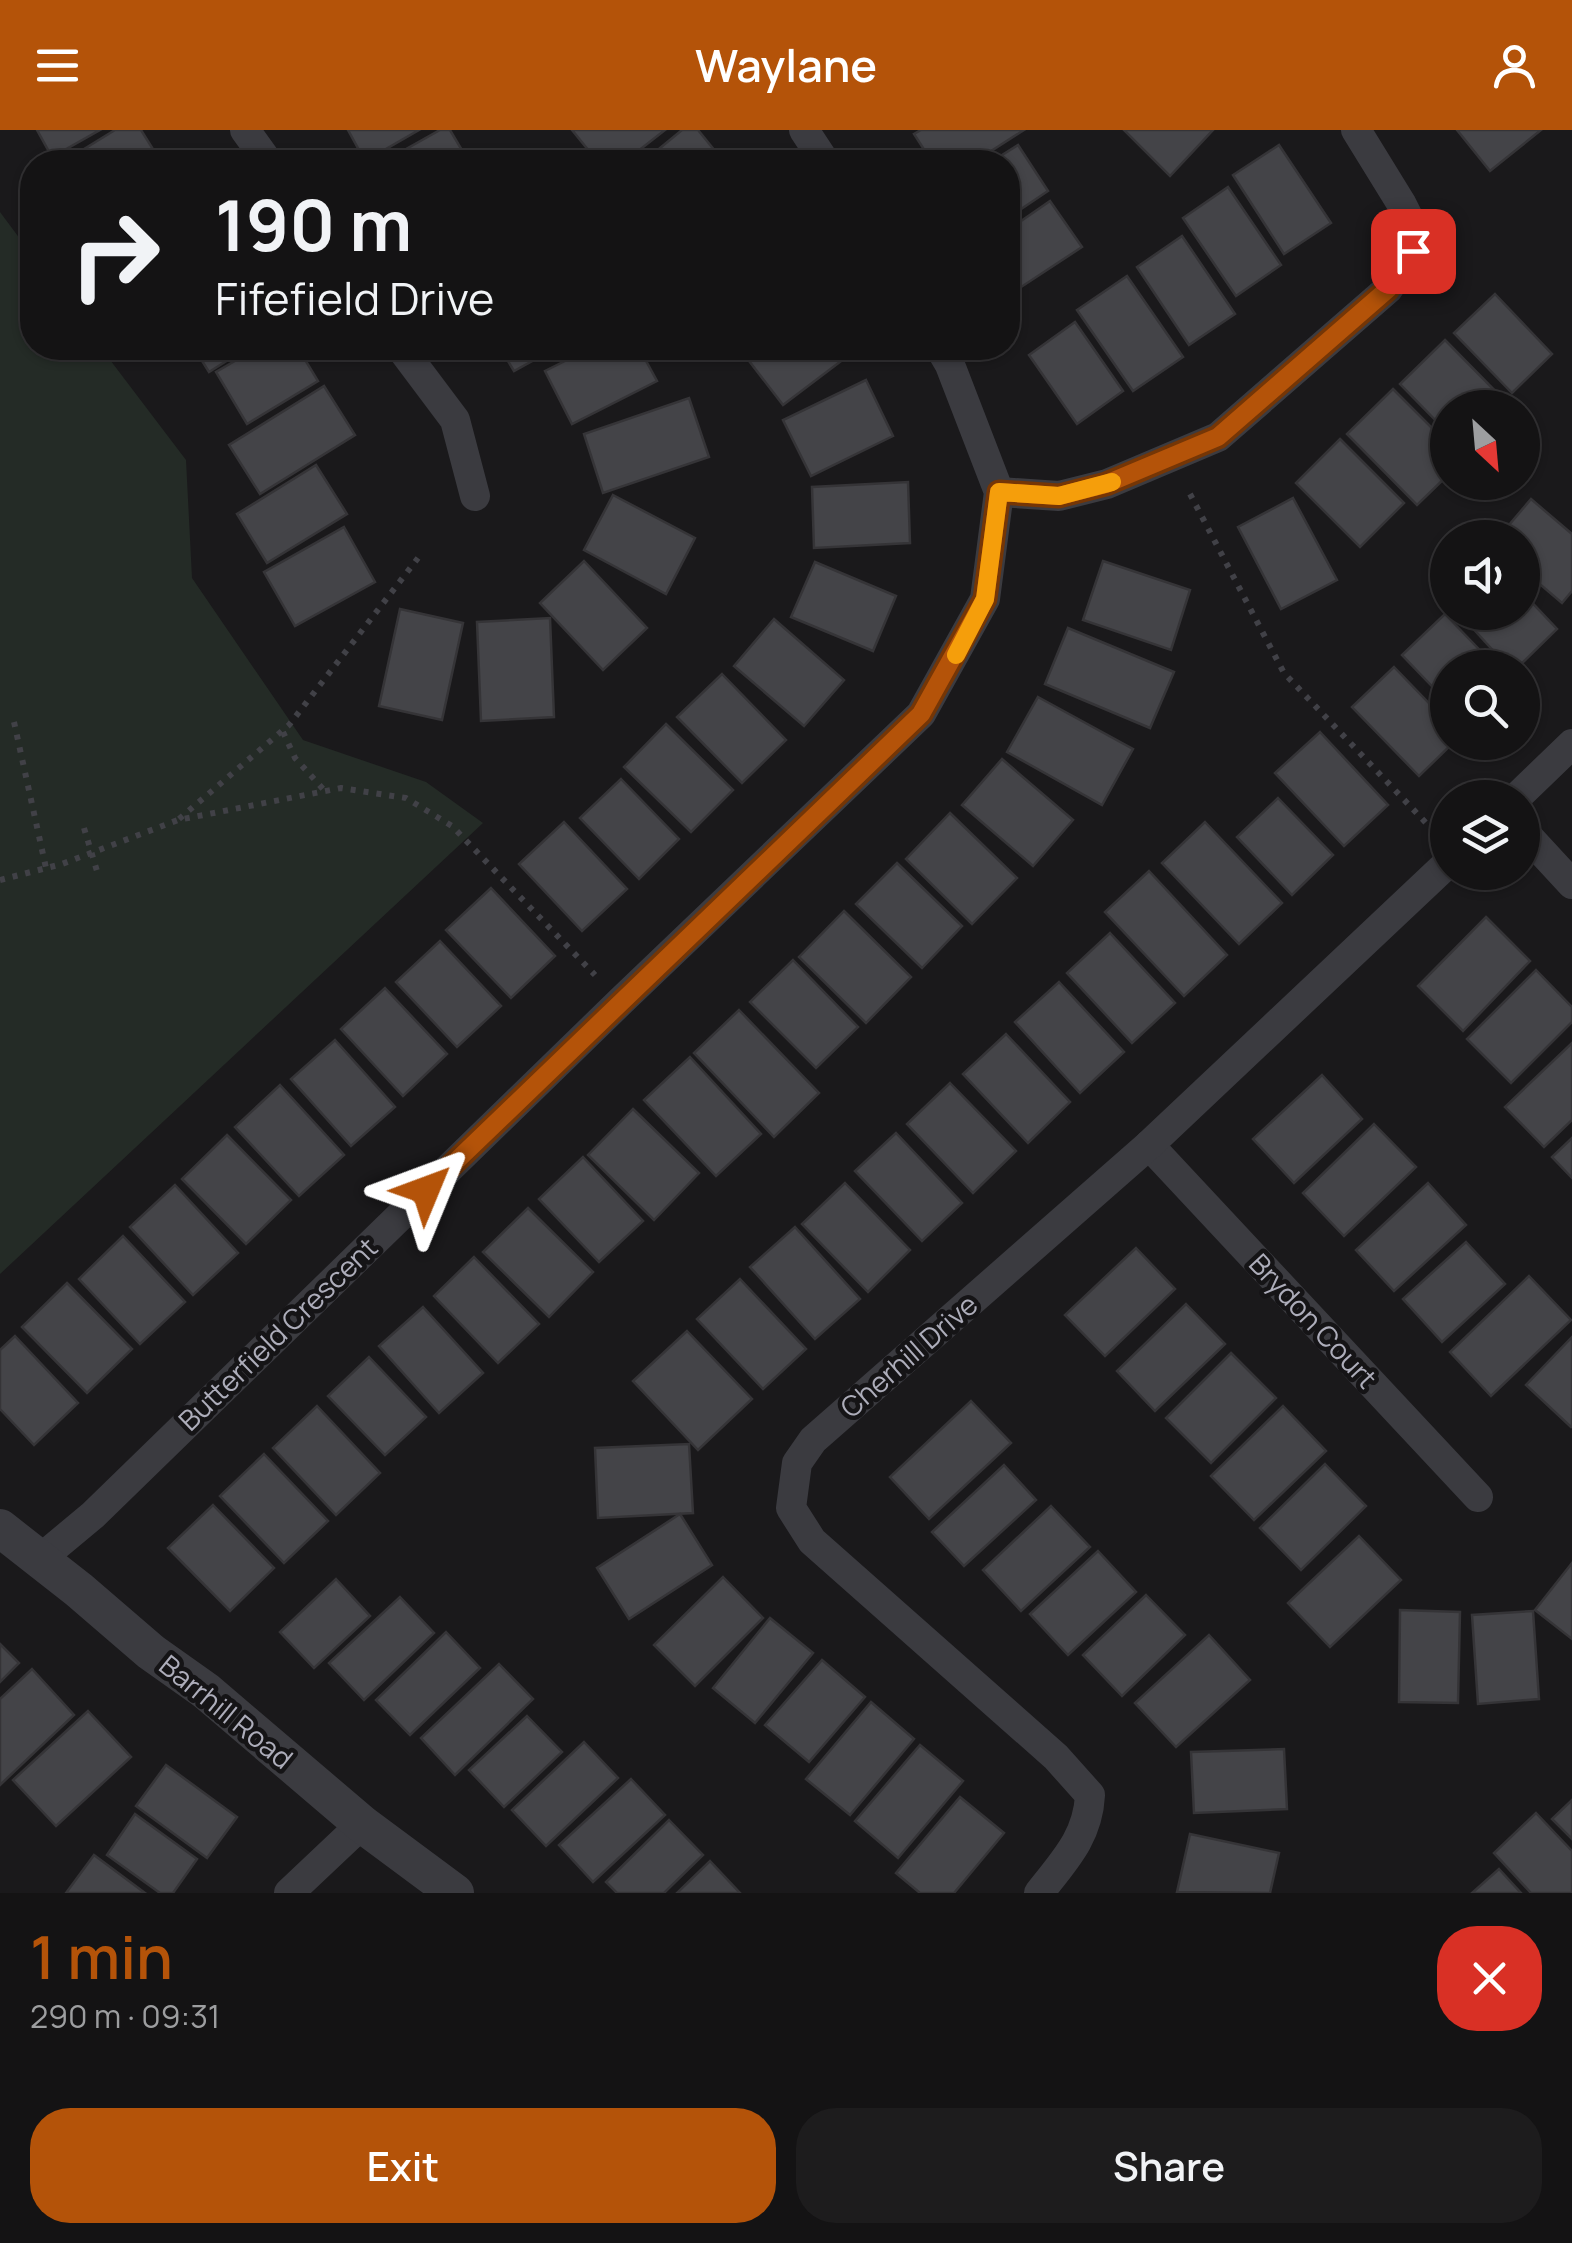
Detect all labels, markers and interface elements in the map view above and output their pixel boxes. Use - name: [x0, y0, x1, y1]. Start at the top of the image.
- text: Waylane: [695, 34, 877, 96]
- icon: menu: [30, 38, 85, 93]
- icon: person: [1487, 38, 1542, 93]
- text: 190 m: [215, 176, 412, 272]
- icon: right: [50, 190, 180, 320]
- pin: [1371, 209, 1456, 294]
- icon: arrive: [1386, 224, 1441, 279]
- text: Fifefield Drive: [215, 267, 494, 329]
- north arrow: [1430, 390, 1540, 500]
- map controls: [1430, 390, 1540, 890]
- button: sound: [1430, 520, 1540, 630]
- button: search: [1430, 650, 1540, 760]
- button: layers: [1430, 780, 1540, 890]
- position arrow: [374, 1138, 478, 1242]
- street label: Butterfield Crescent: [170, 1228, 385, 1438]
- street label: Brydon Court: [1241, 1245, 1386, 1396]
- street label: Cherhill Drive: [832, 1285, 985, 1425]
- street label: Barrhill Road: [152, 1646, 301, 1777]
- text: 1 min: [30, 1915, 173, 1997]
- button: close: [1437, 1926, 1542, 2031]
- text: 290 m · 09:31: [30, 1994, 220, 2038]
- button: Exit: [30, 2108, 776, 2223]
- button: Share: [796, 2108, 1542, 2223]

